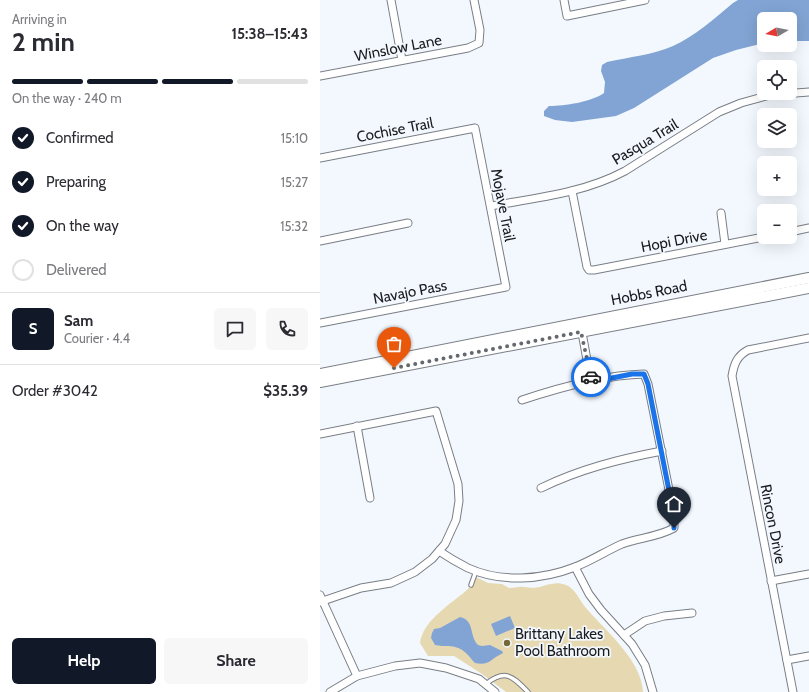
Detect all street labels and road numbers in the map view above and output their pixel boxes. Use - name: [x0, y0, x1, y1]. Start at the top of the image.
- street label: Winslow Lane: [353, 31, 443, 65]
- street label: Cochise Trail: [355, 114, 435, 146]
- street label: Pasqua Trail: [609, 115, 682, 169]
- street label: Mojave Trail: [487, 167, 519, 243]
- street label: Hopi Drive: [639, 226, 709, 256]
- street label: Navajo Pass: [372, 276, 448, 308]
- street label: Hobbs Road: [609, 277, 689, 309]
- street label: Rincon Drive: [756, 483, 790, 566]

